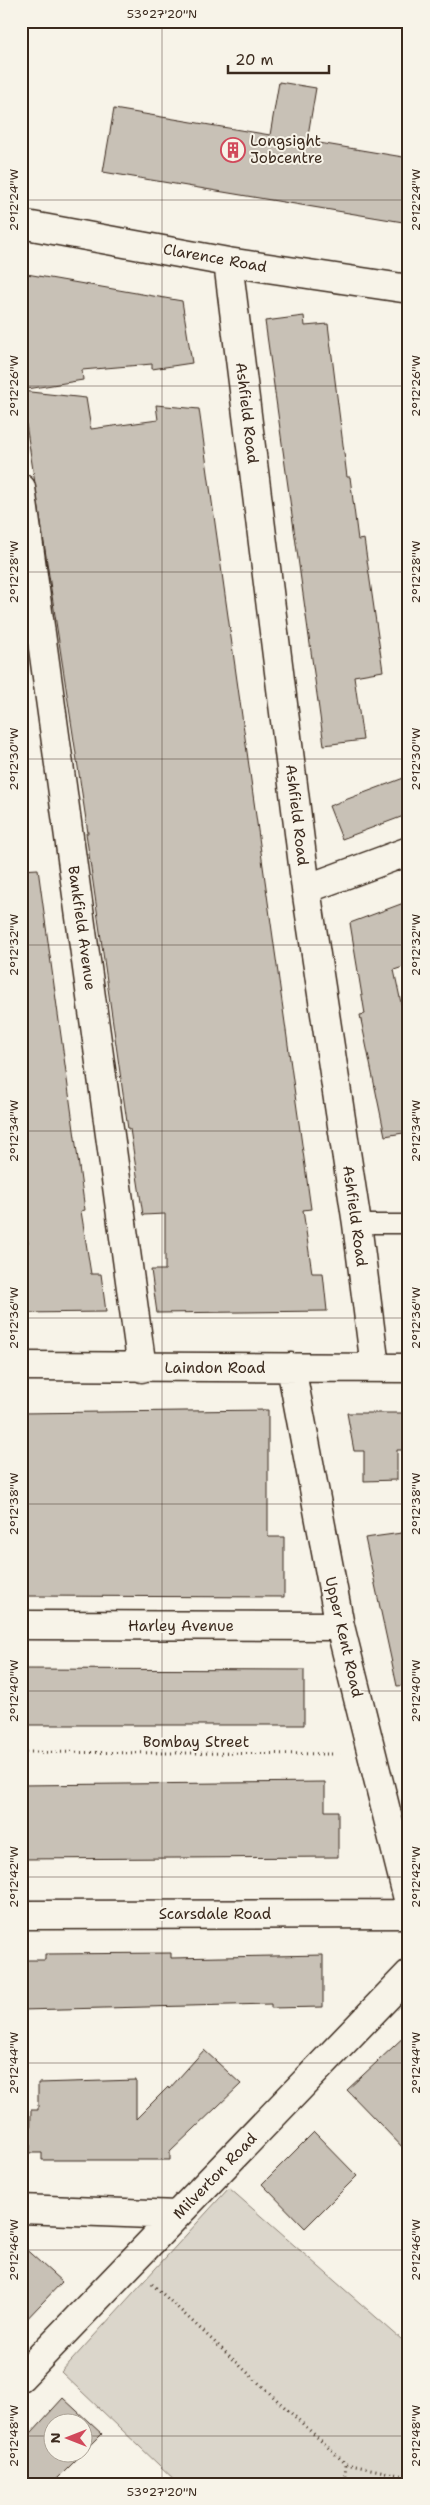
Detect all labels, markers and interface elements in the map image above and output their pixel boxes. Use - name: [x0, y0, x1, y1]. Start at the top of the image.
- text: 53°27'20"N: [127, 6, 197, 22]
- scale bar: [228, 42, 329, 74]
- text: 20 m: [235, 50, 274, 70]
- place label: Longsight Jobcentre: [250, 131, 322, 168]
- building icon: Longsight Jobcentre: [220, 137, 246, 163]
- text: 2°12'24"W: [6, 169, 22, 231]
- text: 2°12'24"W: [408, 169, 424, 231]
- street label: Clarence Road: [162, 239, 269, 277]
- text: 2°12'26"W: [6, 355, 22, 417]
- text: 2°12'26"W: [408, 355, 424, 417]
- street label: Ashfield Road: [231, 361, 263, 465]
- text: 2°12'28"W: [6, 541, 22, 603]
- text: 2°12'28"W: [408, 541, 424, 603]
- text: 2°12'30"W: [6, 727, 22, 791]
- text: 2°12'30"W: [408, 727, 424, 791]
- street label: Ashfield Road: [281, 763, 313, 867]
- street label: Bankfield Avenue: [63, 864, 101, 992]
- text: 2°12'32"W: [6, 914, 22, 976]
- text: 2°12'32"W: [408, 914, 424, 976]
- text: 2°12'34"W: [6, 1100, 22, 1162]
- text: 2°12'34"W: [408, 1100, 424, 1162]
- street label: Ashfield Road: [338, 1164, 372, 1268]
- text: 2°12'36"W: [6, 1287, 22, 1349]
- text: 2°12'36"W: [408, 1287, 424, 1349]
- street label: Laindon Road: [165, 1358, 266, 1378]
- text: 2°12'38"W: [6, 1473, 22, 1535]
- text: 2°12'38"W: [408, 1473, 424, 1535]
- street label: Upper Kent Road: [320, 1575, 368, 1700]
- street label: Harley Avenue: [128, 1616, 234, 1636]
- text: 2°12'40"W: [6, 1659, 22, 1723]
- text: 2°12'40"W: [408, 1659, 424, 1723]
- street label: Bombay Street: [143, 1732, 249, 1752]
- text: 2°12'42"W: [6, 1846, 22, 1908]
- text: 2°12'42"W: [408, 1846, 424, 1908]
- street label: Scarsdale Road: [159, 1904, 272, 1924]
- text: 2°12'44"W: [6, 2032, 22, 2094]
- text: 2°12'44"W: [408, 2032, 424, 2094]
- street label: Milverton Road: [169, 2128, 262, 2223]
- text: 2°12'46"W: [6, 2219, 22, 2281]
- text: 2°12'46"W: [408, 2219, 424, 2281]
- text: 2°12'48"W: [6, 2405, 22, 2467]
- text: 2°12'48"W: [408, 2405, 424, 2467]
- north arrow: [42, 2412, 92, 2462]
- text: N: [46, 2432, 64, 2444]
- text: 53°27'20"N: [127, 2484, 197, 2500]

